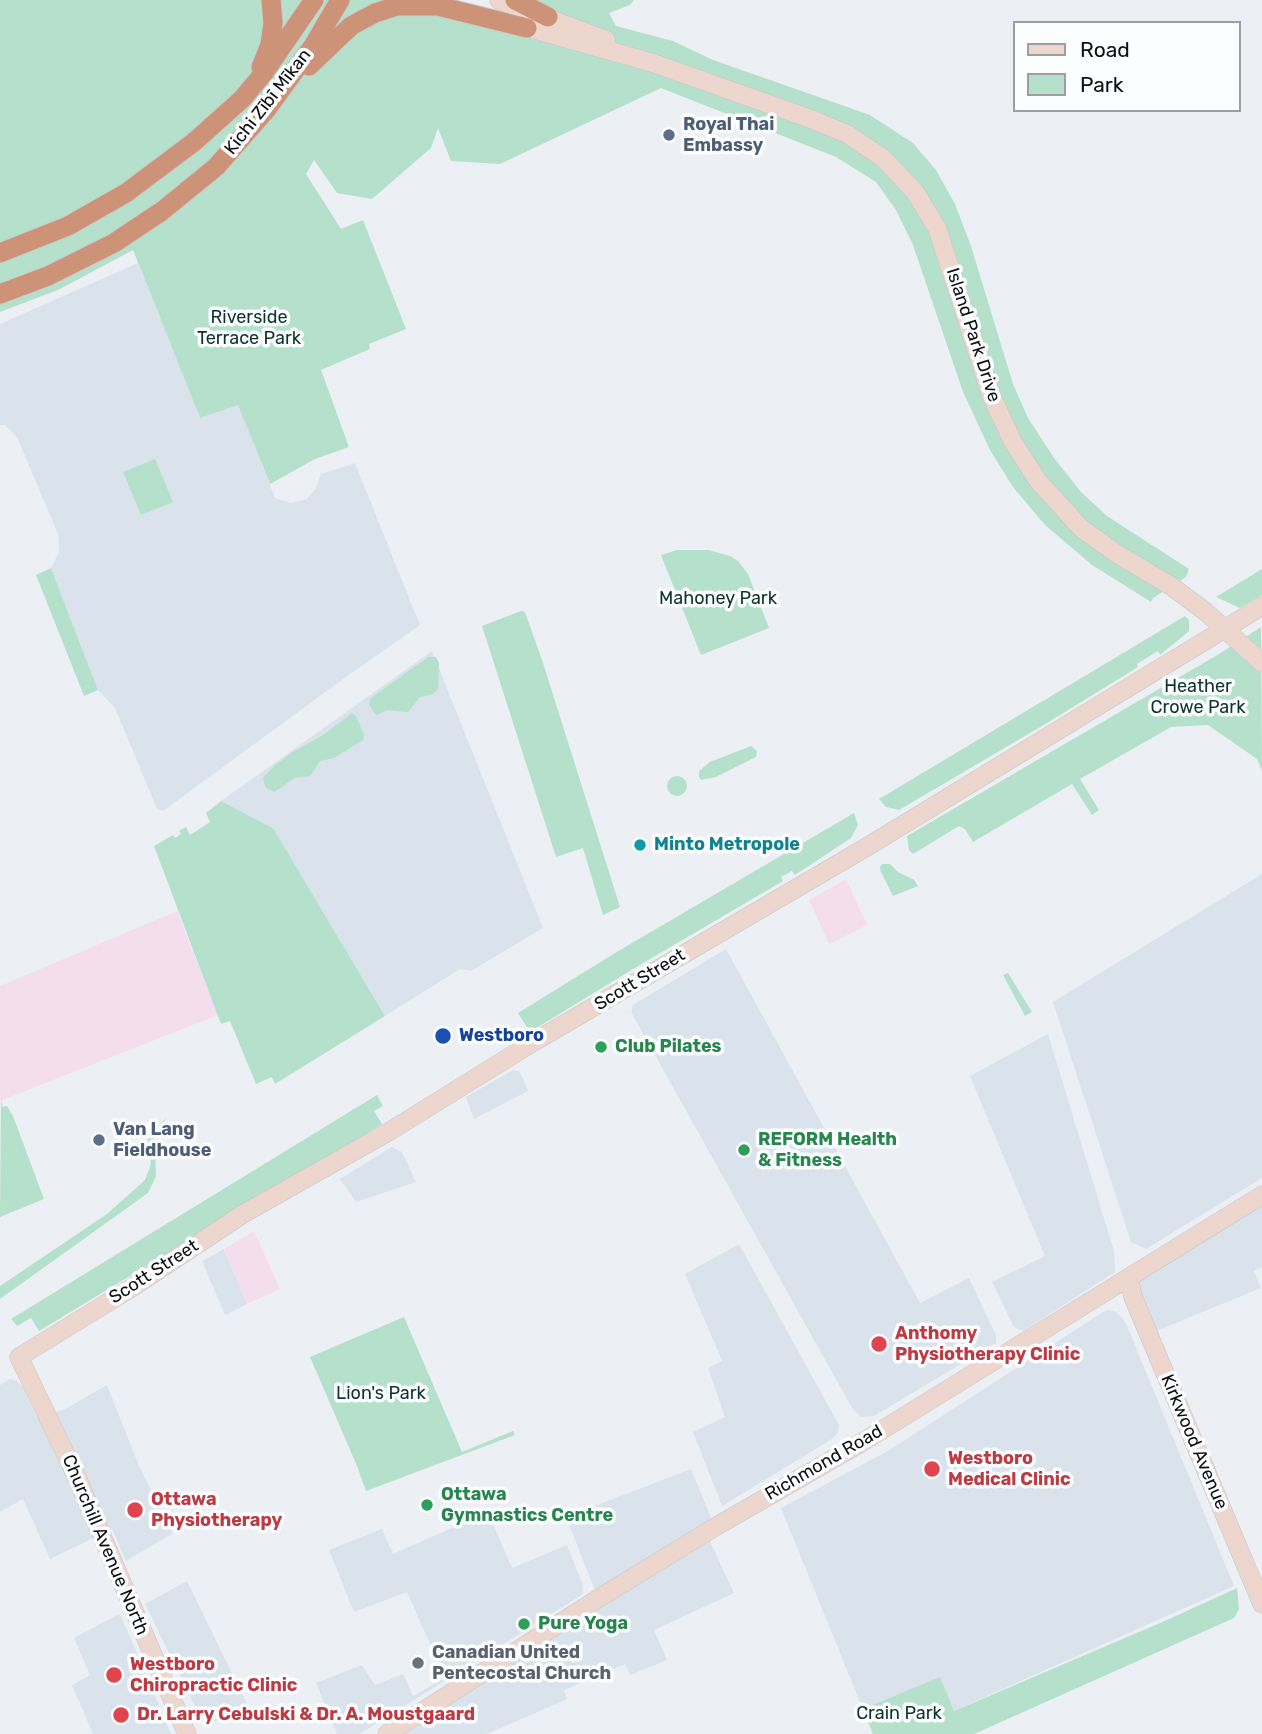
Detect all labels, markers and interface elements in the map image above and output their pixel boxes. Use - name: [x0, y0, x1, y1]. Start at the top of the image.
- legend: [1014, 21, 1241, 112]
- text: Road: [1080, 37, 1130, 62]
- street label: Kichi Zībī Mīkan: [220, 45, 316, 159]
- text: Park: [1080, 72, 1124, 97]
- place label: Royal Thai Embassy: [683, 114, 774, 156]
- marker: Royal Thai Embassy: [661, 127, 677, 143]
- street label: Island Park Drive: [941, 265, 1005, 405]
- park label: Riverside Terrace Park: [197, 307, 301, 350]
- park label: Mahoney Park: [659, 588, 777, 610]
- park label: Heather Crowe Park: [1151, 676, 1245, 718]
- place label: Minto Metropole: [654, 834, 800, 856]
- marker: Minto Metropole: [632, 837, 648, 853]
- street label: Scott Street: [591, 945, 689, 1015]
- place label: Westboro: [459, 1025, 544, 1047]
- marker: Westboro: [433, 1026, 453, 1046]
- place label: Club Pilates: [615, 1036, 722, 1058]
- marker: Club Pilates: [593, 1039, 609, 1055]
- place label: Van Lang Fieldhouse: [113, 1119, 211, 1162]
- place label: REFORM Health & Fitness: [758, 1129, 897, 1172]
- marker: Van Lang Fieldhouse: [91, 1132, 107, 1148]
- marker: REFORM Health & Fitness: [736, 1142, 752, 1158]
- street label: Scott Street: [105, 1235, 203, 1309]
- place label: Anthomy Physiotherapy Clinic: [895, 1323, 1080, 1366]
- marker: Anthomy Physiotherapy Clinic: [869, 1334, 889, 1354]
- street label: Kirkwood Avenue: [1156, 1371, 1232, 1513]
- park label: Lion's Park: [336, 1383, 426, 1405]
- street label: Richmond Road: [761, 1421, 887, 1505]
- place label: Westboro Medical Clinic: [948, 1448, 1071, 1490]
- street label: Churchill Avenue North: [57, 1451, 153, 1639]
- marker: Westboro Medical Clinic: [922, 1459, 942, 1479]
- place label: Ottawa Gymnastics Centre: [441, 1484, 613, 1526]
- place label: Ottawa Physiotherapy: [151, 1489, 282, 1532]
- marker: Ottawa Gymnastics Centre: [419, 1497, 435, 1513]
- marker: Ottawa Physiotherapy: [125, 1500, 145, 1520]
- place label: Pure Yoga: [538, 1613, 628, 1635]
- marker: Pure Yoga: [516, 1616, 532, 1632]
- place label: Canadian United Pentecostal Church: [432, 1642, 611, 1684]
- place label: Westboro Chiropractic Clinic: [130, 1654, 297, 1696]
- marker: Canadian United Pentecostal Church: [410, 1655, 426, 1671]
- marker: Westboro Chiropractic Clinic: [104, 1665, 124, 1685]
- park label: Crain Park: [856, 1703, 942, 1725]
- place label: Dr. Larry Cebulski & Dr. A. Moustgaard: [137, 1704, 475, 1726]
- marker: Dr. Larry Cebulski & Dr. A. Moustgaard: [111, 1705, 131, 1725]

